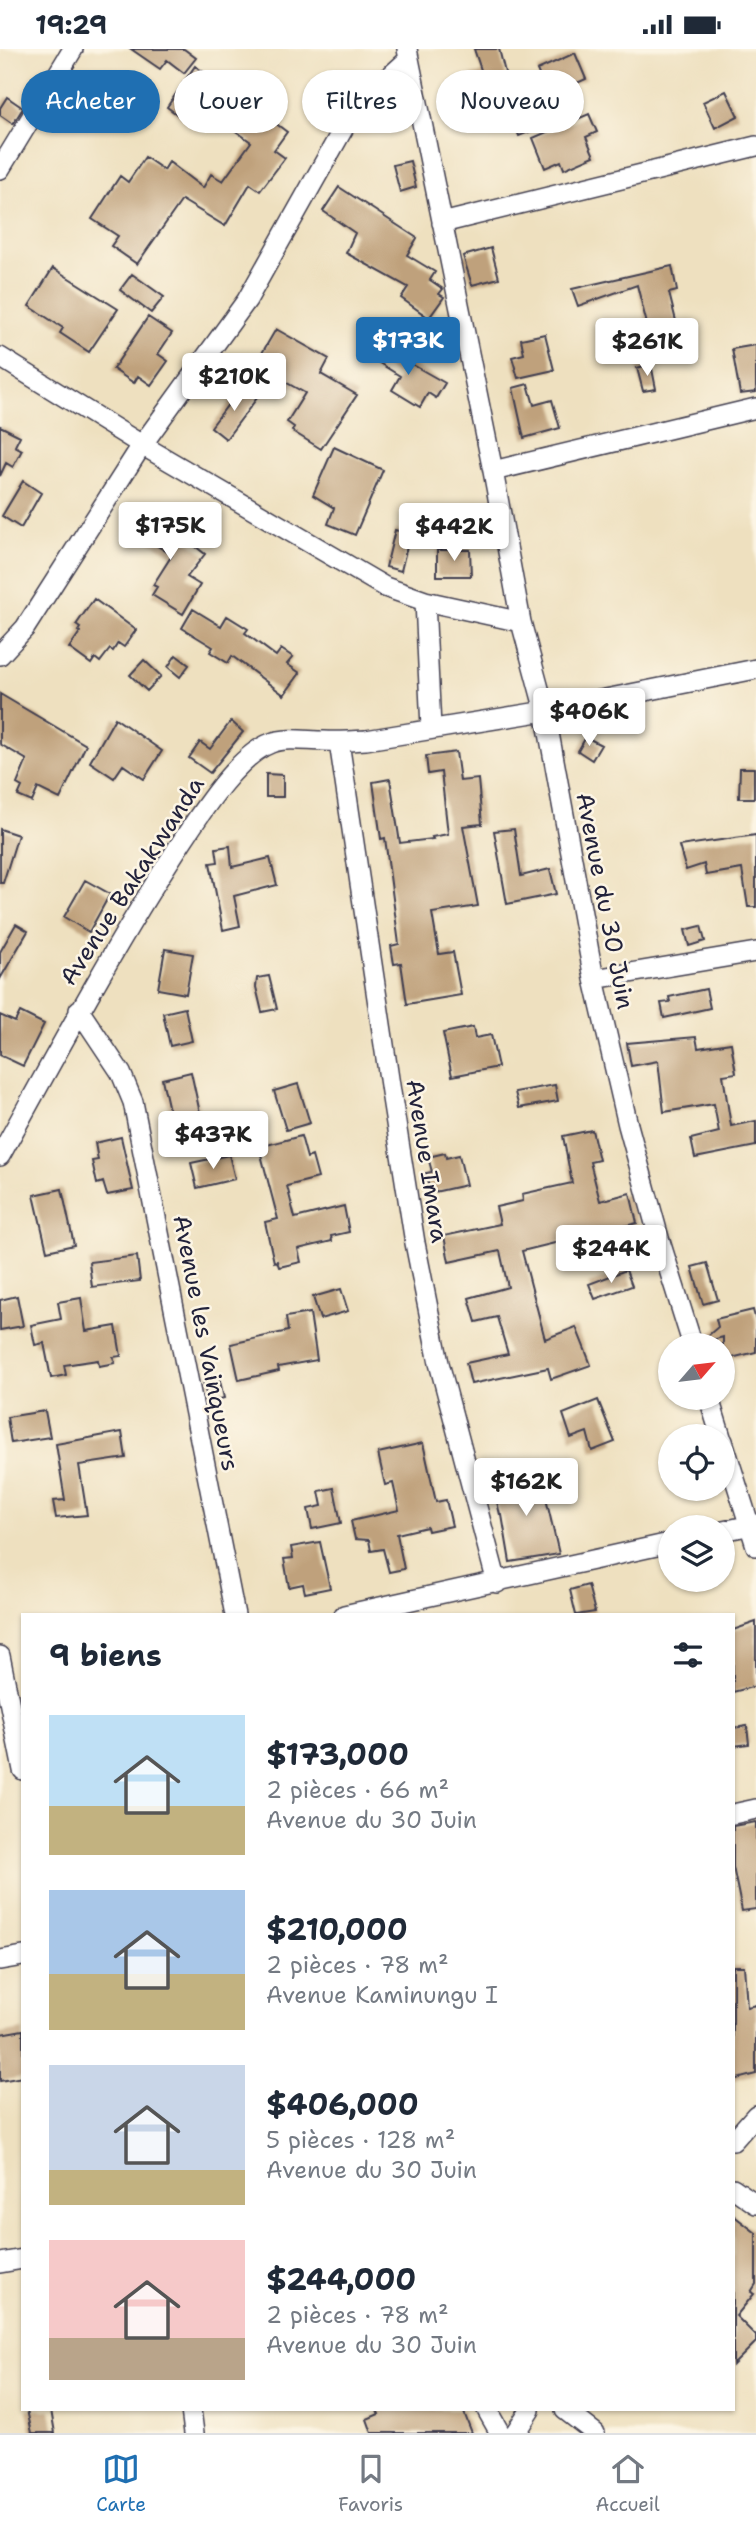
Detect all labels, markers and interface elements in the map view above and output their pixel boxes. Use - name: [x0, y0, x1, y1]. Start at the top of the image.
- text: 19:29: [35, 7, 107, 42]
- chip: Acheter: [21, 70, 160, 133]
- chip: Louer: [174, 70, 288, 133]
- chip: Filtres: [302, 70, 422, 133]
- chip: Nouveau: [436, 70, 584, 133]
- pin: $173K: [359, 317, 457, 377]
- pin: $261K: [598, 319, 696, 378]
- text: $173K: [372, 325, 444, 355]
- text: $261K: [611, 326, 683, 356]
- pin: $210K: [185, 353, 283, 413]
- text: $210K: [198, 361, 270, 391]
- pin: $175K: [121, 503, 219, 562]
- pin: $442K: [405, 503, 503, 563]
- text: $175K: [135, 510, 205, 540]
- text: $442K: [415, 511, 493, 541]
- pin: $406K: [540, 689, 638, 748]
- text: $406K: [549, 696, 629, 726]
- street label: Avenue Bakakwanda: [52, 770, 212, 992]
- street label: Avenue du 30 Juin: [568, 790, 642, 1012]
- street label: Avenue Imara: [398, 1077, 456, 1245]
- pin: $437K: [164, 1111, 262, 1171]
- text: $437K: [174, 1119, 252, 1149]
- street label: Avenue les Vainqueurs: [165, 1212, 247, 1474]
- pin: $244K: [562, 1225, 660, 1285]
- text: $244K: [572, 1233, 650, 1263]
- north arrow: [658, 1333, 735, 1411]
- map controls: [658, 1333, 735, 1592]
- button: locate: [658, 1424, 735, 1501]
- pin: $162K: [477, 1459, 575, 1518]
- text: $162K: [490, 1466, 562, 1496]
- button: layers: [658, 1515, 735, 1592]
- text: 9 biens: [49, 1635, 162, 1676]
- icon: filters: [669, 1636, 707, 1674]
- text: $173,000: [266, 1734, 409, 1775]
- icon: home: [105, 1743, 189, 1827]
- text: 2 pièces · 66 m²: [266, 1775, 449, 1805]
- text: Avenue du 30 Juin: [266, 1805, 477, 1835]
- text: $210,000: [266, 1909, 408, 1950]
- icon: home: [105, 1918, 189, 2002]
- text: 2 pièces · 78 m²: [266, 1950, 449, 1980]
- text: Avenue Kaminungu I: [266, 1980, 498, 2010]
- text: $406,000: [266, 2084, 419, 2125]
- icon: home: [105, 2093, 189, 2177]
- text: 5 pièces · 128 m²: [266, 2125, 455, 2155]
- text: Avenue du 30 Juin: [266, 2155, 477, 2185]
- text: $244,000: [266, 2259, 416, 2300]
- icon: home: [105, 2268, 189, 2352]
- text: 2 pièces · 78 m²: [266, 2300, 449, 2330]
- text: Avenue du 30 Juin: [266, 2330, 477, 2360]
- tab: Carte: [96, 2450, 146, 2517]
- tab: Favoris: [338, 2450, 403, 2517]
- tab: Accueil: [595, 2450, 660, 2517]

